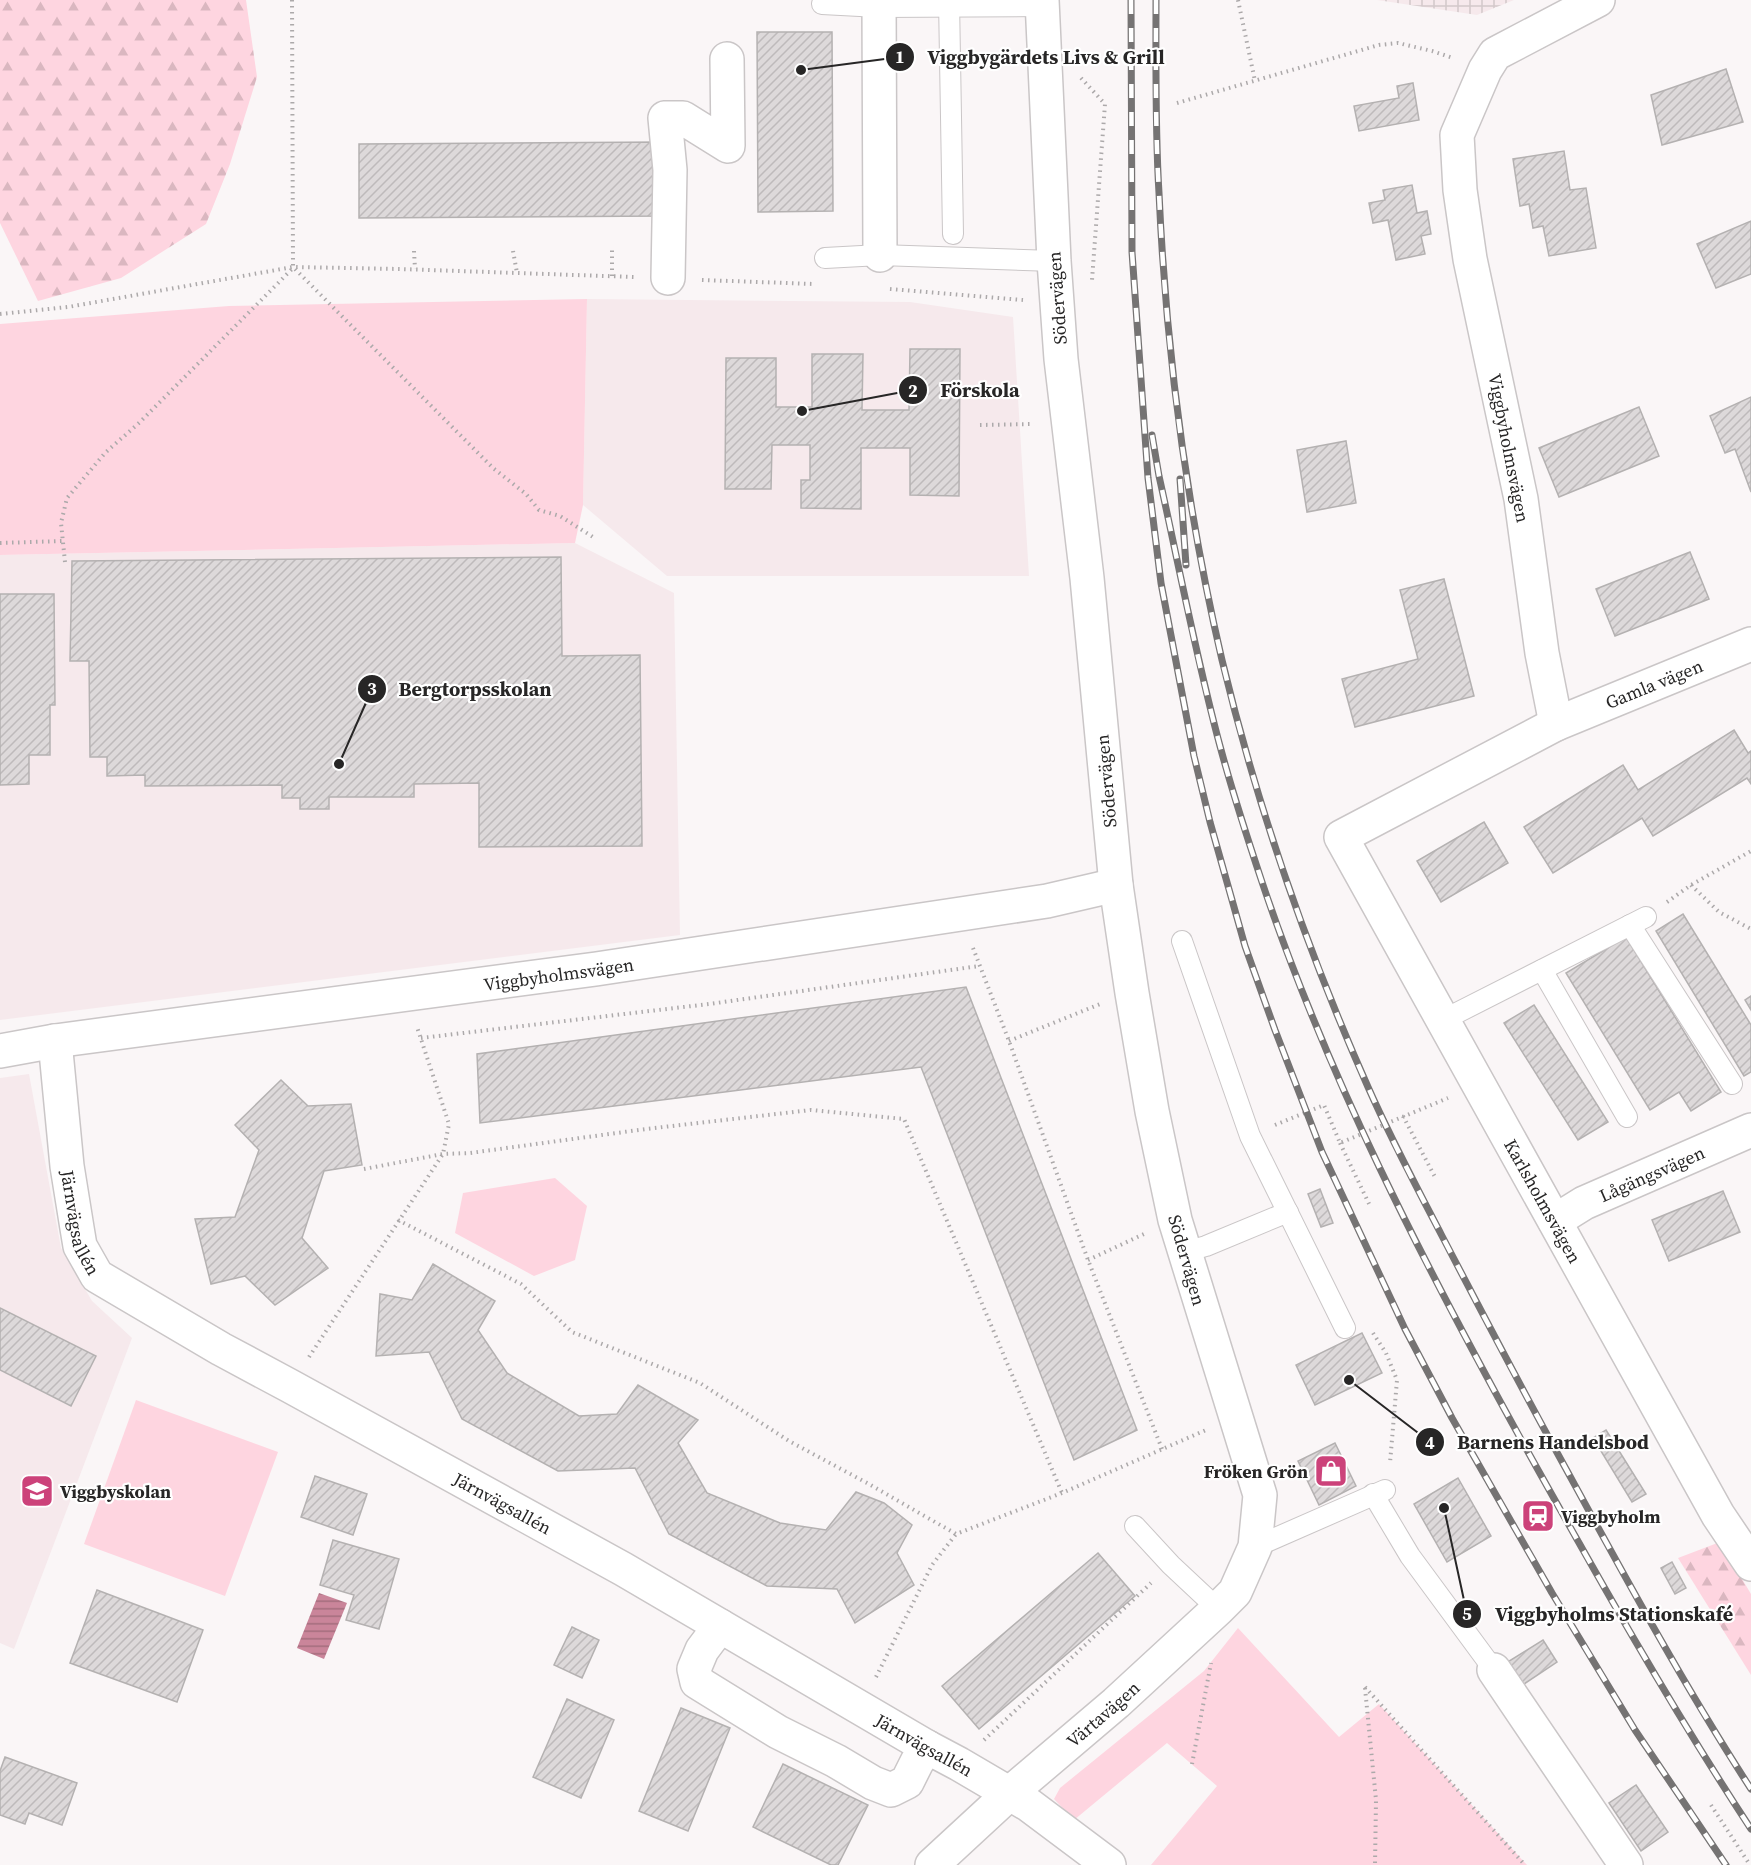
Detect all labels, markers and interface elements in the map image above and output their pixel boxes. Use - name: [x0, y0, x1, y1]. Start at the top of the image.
- callout: Viggbygärdets Livs & Grill: [885, 38, 1177, 76]
- text: Viggbygärdets Livs & Grill: [927, 43, 1165, 71]
- text: 1: [895, 44, 905, 69]
- street label: Södervägen: [1041, 251, 1073, 345]
- callout: Förskola: [898, 371, 1032, 409]
- street label: Viggbyholmsvägen: [1482, 371, 1536, 525]
- text: Förskola: [940, 376, 1020, 404]
- text: 2: [908, 378, 918, 403]
- street label: Gamla vägen: [1602, 653, 1707, 715]
- callout: Bergtorpsskolan: [357, 670, 564, 708]
- text: Bergtorpsskolan: [398, 675, 552, 703]
- text: 3: [367, 676, 377, 701]
- street label: Södervägen: [1089, 733, 1123, 829]
- street label: Viggbyholmsvägen: [482, 951, 636, 996]
- street label: Karlsholmsvägen: [1499, 1134, 1588, 1267]
- street label: Lågängsvägen: [1595, 1139, 1708, 1207]
- street label: Järnvägsallén: [55, 1167, 106, 1280]
- street label: Södervägen: [1162, 1212, 1212, 1308]
- callout: Barnens Handelsbod: [1415, 1423, 1661, 1461]
- text: Barnens Handelsbod: [1457, 1428, 1649, 1456]
- text: 4: [1425, 1430, 1435, 1455]
- shop icon: Fröken Grön: [1313, 1453, 1349, 1489]
- place label: Fröken Grön: [1204, 1459, 1308, 1484]
- street label: Järnvägsallén: [448, 1465, 556, 1540]
- school or university icon: Viggbyskolan: [19, 1473, 55, 1509]
- place label: Viggbyskolan: [60, 1479, 171, 1504]
- station icon: Viggbyholm: [1520, 1498, 1556, 1534]
- place label: Viggbyholm: [1561, 1504, 1661, 1529]
- callout: Viggbyholms Stationskafé: [1452, 1595, 1745, 1633]
- text: Viggbyholms Stationskafé: [1495, 1600, 1733, 1628]
- text: 5: [1462, 1601, 1472, 1626]
- street label: Värtavägen: [1061, 1675, 1145, 1753]
- street label: Järnvägsallén: [870, 1707, 978, 1782]

